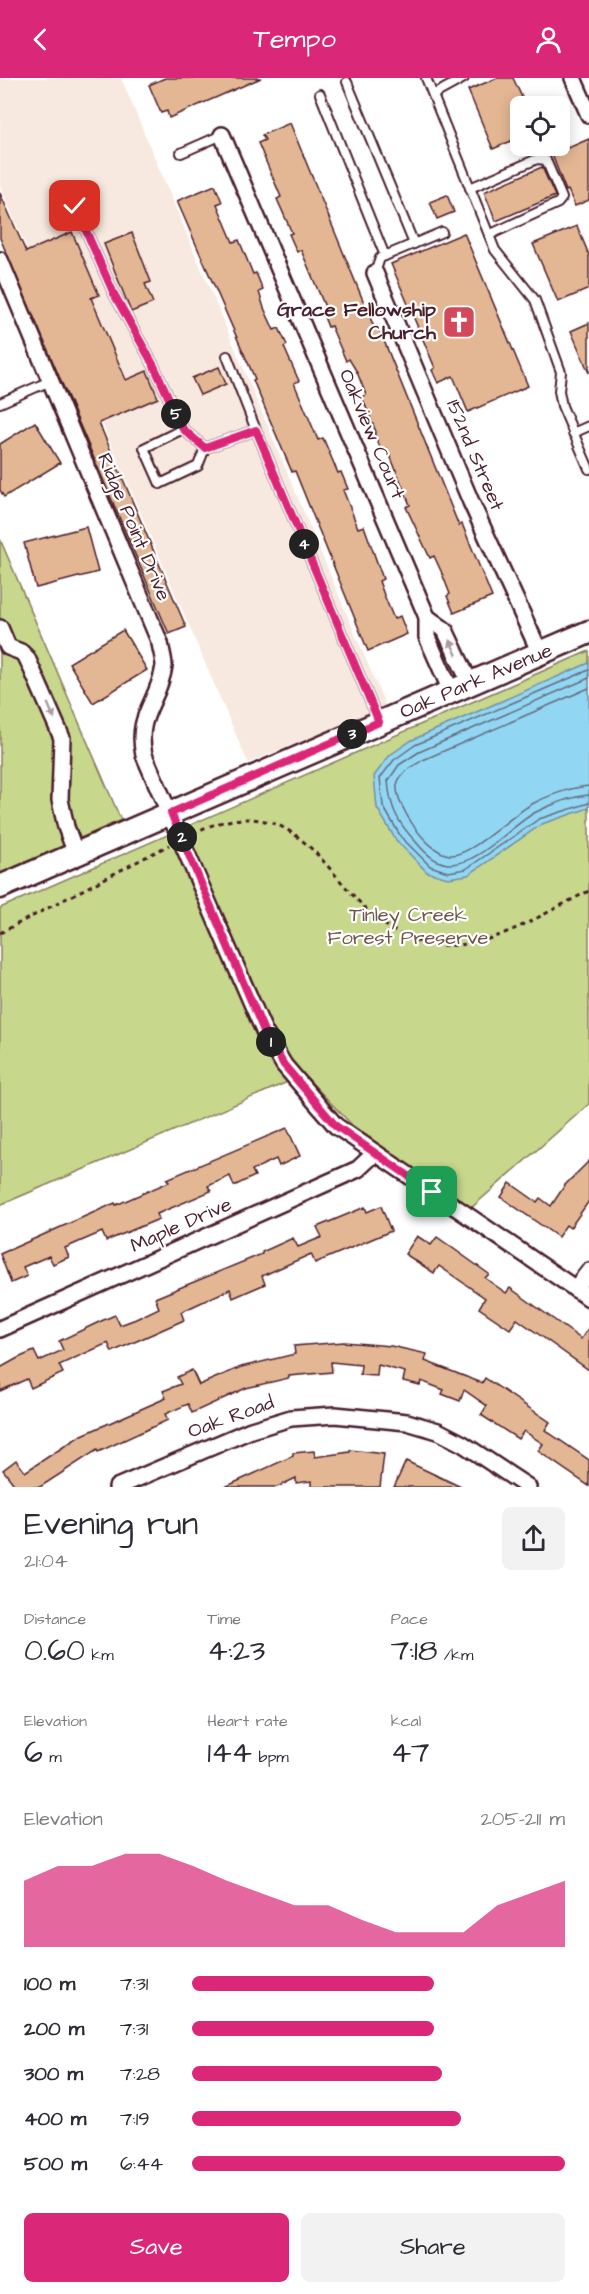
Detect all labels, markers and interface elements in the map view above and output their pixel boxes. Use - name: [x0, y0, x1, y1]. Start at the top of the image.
- text: Tempo: [253, 20, 336, 58]
- icon: back: [24, 23, 57, 56]
- icon: person: [532, 23, 565, 56]
- map controls: [510, 96, 570, 156]
- button: locate: [510, 96, 570, 156]
- pin: [49, 180, 100, 231]
- icon: check: [58, 189, 91, 222]
- place label: Grace Fellowship Church: [277, 296, 437, 347]
- church icon: Grace Fellowship Church: [441, 304, 477, 340]
- street label: Oakview Court: [332, 365, 412, 503]
- street label: 152nd Street: [439, 395, 511, 515]
- pin: 5: [161, 399, 191, 429]
- text: 5: [170, 403, 182, 425]
- street label: Ridge Point Drive: [89, 449, 178, 606]
- pin: 4: [289, 529, 319, 559]
- text: 4: [299, 533, 309, 555]
- street label: Oak Park Avenue: [395, 636, 557, 726]
- one-way arrow: [448, 638, 457, 655]
- one-way arrow: [47, 702, 56, 720]
- pin: 3: [337, 719, 367, 749]
- text: 3: [348, 723, 356, 745]
- pin: 2: [167, 822, 197, 852]
- text: 2: [177, 826, 187, 848]
- park label: Tinley Creek Forest Preserve: [328, 901, 489, 952]
- pin: 1: [256, 1027, 286, 1057]
- text: 1: [270, 1031, 272, 1053]
- pin: [406, 1166, 457, 1217]
- icon: arrive: [415, 1175, 448, 1208]
- street label: Maple Drive: [126, 1190, 236, 1260]
- street label: Oak Road: [184, 1388, 278, 1446]
- text: Evening run: [24, 1501, 198, 1547]
- button: share: [502, 1507, 565, 1570]
- text: 21:04: [24, 1547, 68, 1575]
- text: Distance: [24, 1608, 86, 1630]
- text: Time: [207, 1608, 241, 1630]
- text: Pace: [391, 1608, 428, 1630]
- text: 0.60: [24, 1630, 85, 1672]
- text: 4:23: [207, 1630, 265, 1672]
- text: 7:18: [391, 1630, 437, 1672]
- text: km: [85, 1644, 114, 1666]
- text: /km: [437, 1644, 473, 1666]
- text: Elevation: [24, 1710, 87, 1732]
- text: Heart rate: [207, 1710, 288, 1732]
- text: kcal: [391, 1710, 421, 1732]
- text: 6: [24, 1732, 43, 1774]
- text: 144: [207, 1732, 252, 1774]
- text: 47: [391, 1732, 430, 1774]
- text: m: [43, 1746, 62, 1768]
- text: bpm: [252, 1746, 289, 1768]
- text: Elevation: [24, 1805, 103, 1833]
- text: 205–211 m: [480, 1805, 565, 1833]
- text: 100 m: [24, 1970, 75, 1998]
- text: 7:31: [120, 1970, 148, 1998]
- text: 200 m: [24, 2015, 84, 2043]
- text: 7:31: [120, 2015, 148, 2043]
- text: 300 m: [24, 2060, 83, 2088]
- text: 7:28: [120, 2060, 160, 2088]
- text: 400 m: [24, 2105, 86, 2133]
- text: 7:19: [120, 2105, 150, 2133]
- text: 500 m: [24, 2150, 87, 2178]
- text: 6:44: [120, 2150, 163, 2178]
- button: Save: [24, 2213, 289, 2282]
- button: Share: [301, 2213, 565, 2282]

